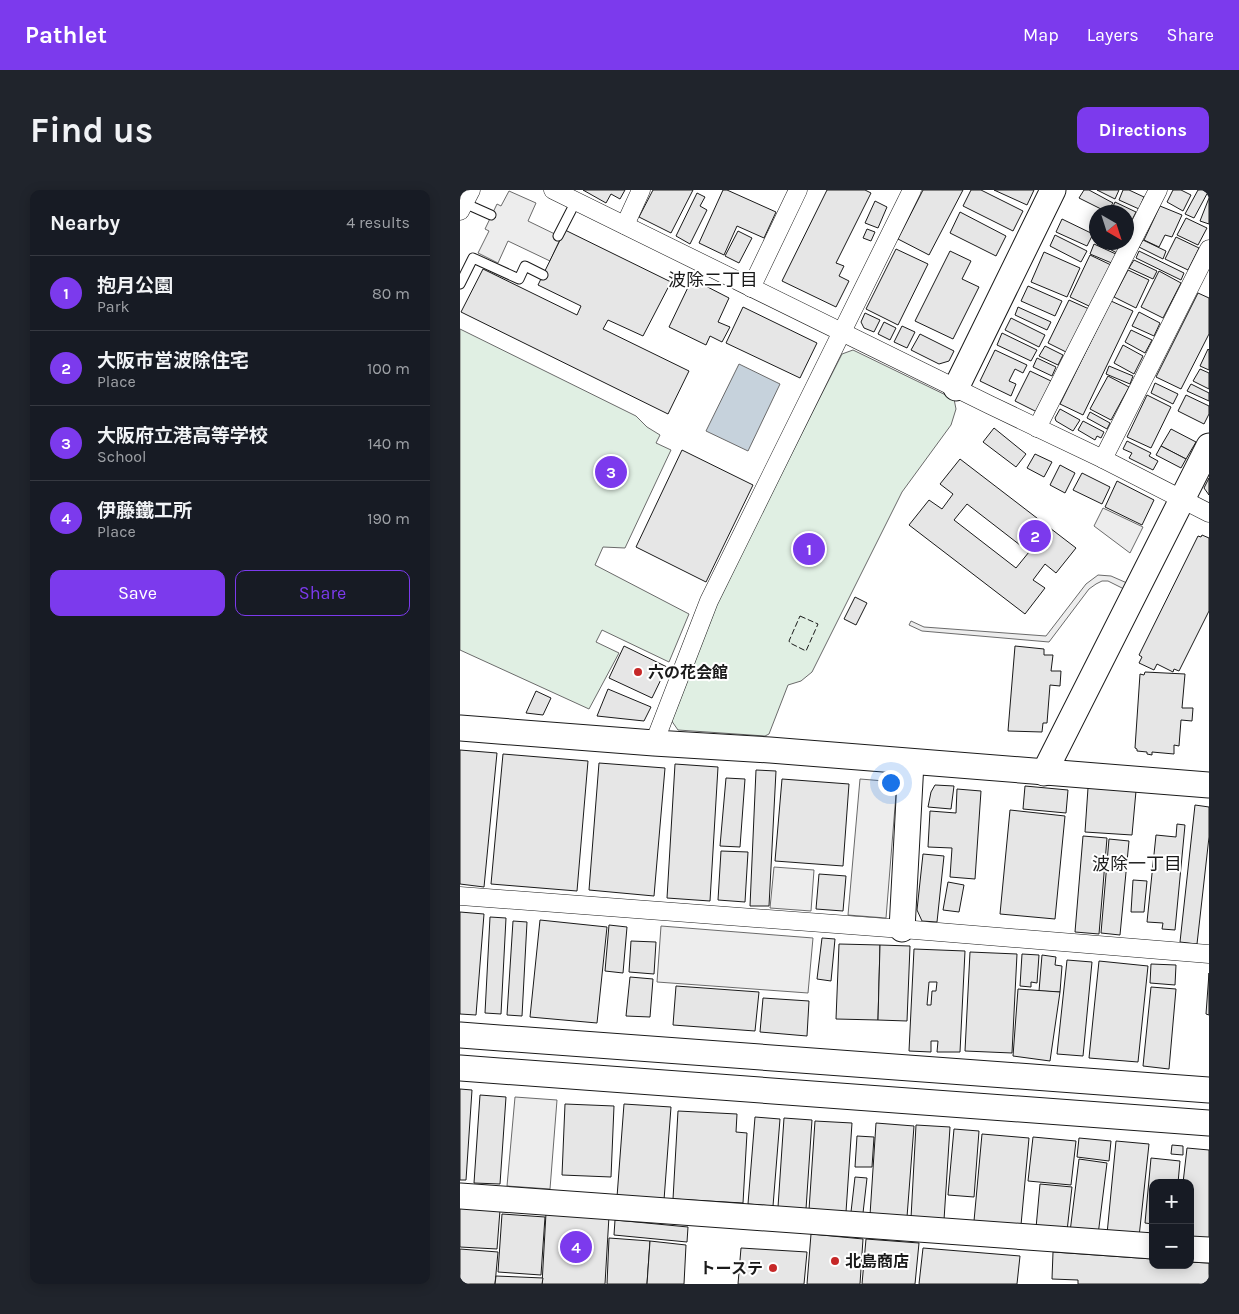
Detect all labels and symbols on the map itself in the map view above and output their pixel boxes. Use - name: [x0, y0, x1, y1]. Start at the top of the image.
- north arrow: [1089, 205, 1134, 250]
- district label: 波除二丁目: [668, 269, 758, 291]
- pin: 3: [595, 453, 627, 491]
- pin: 2: [1019, 517, 1051, 555]
- pin: 1: [793, 530, 825, 568]
- place label: 六の花会館: [648, 663, 728, 682]
- marker: 六の花会館: [632, 666, 644, 678]
- your location: [878, 770, 904, 796]
- district label: 波除一丁目: [1092, 853, 1182, 875]
- pin: 4: [560, 1228, 592, 1266]
- place label: 北島商店: [845, 1252, 909, 1271]
- marker: 北島商店: [829, 1255, 841, 1267]
- place label: トーステ: [700, 1259, 763, 1278]
- marker: トーステ: [767, 1262, 779, 1274]

